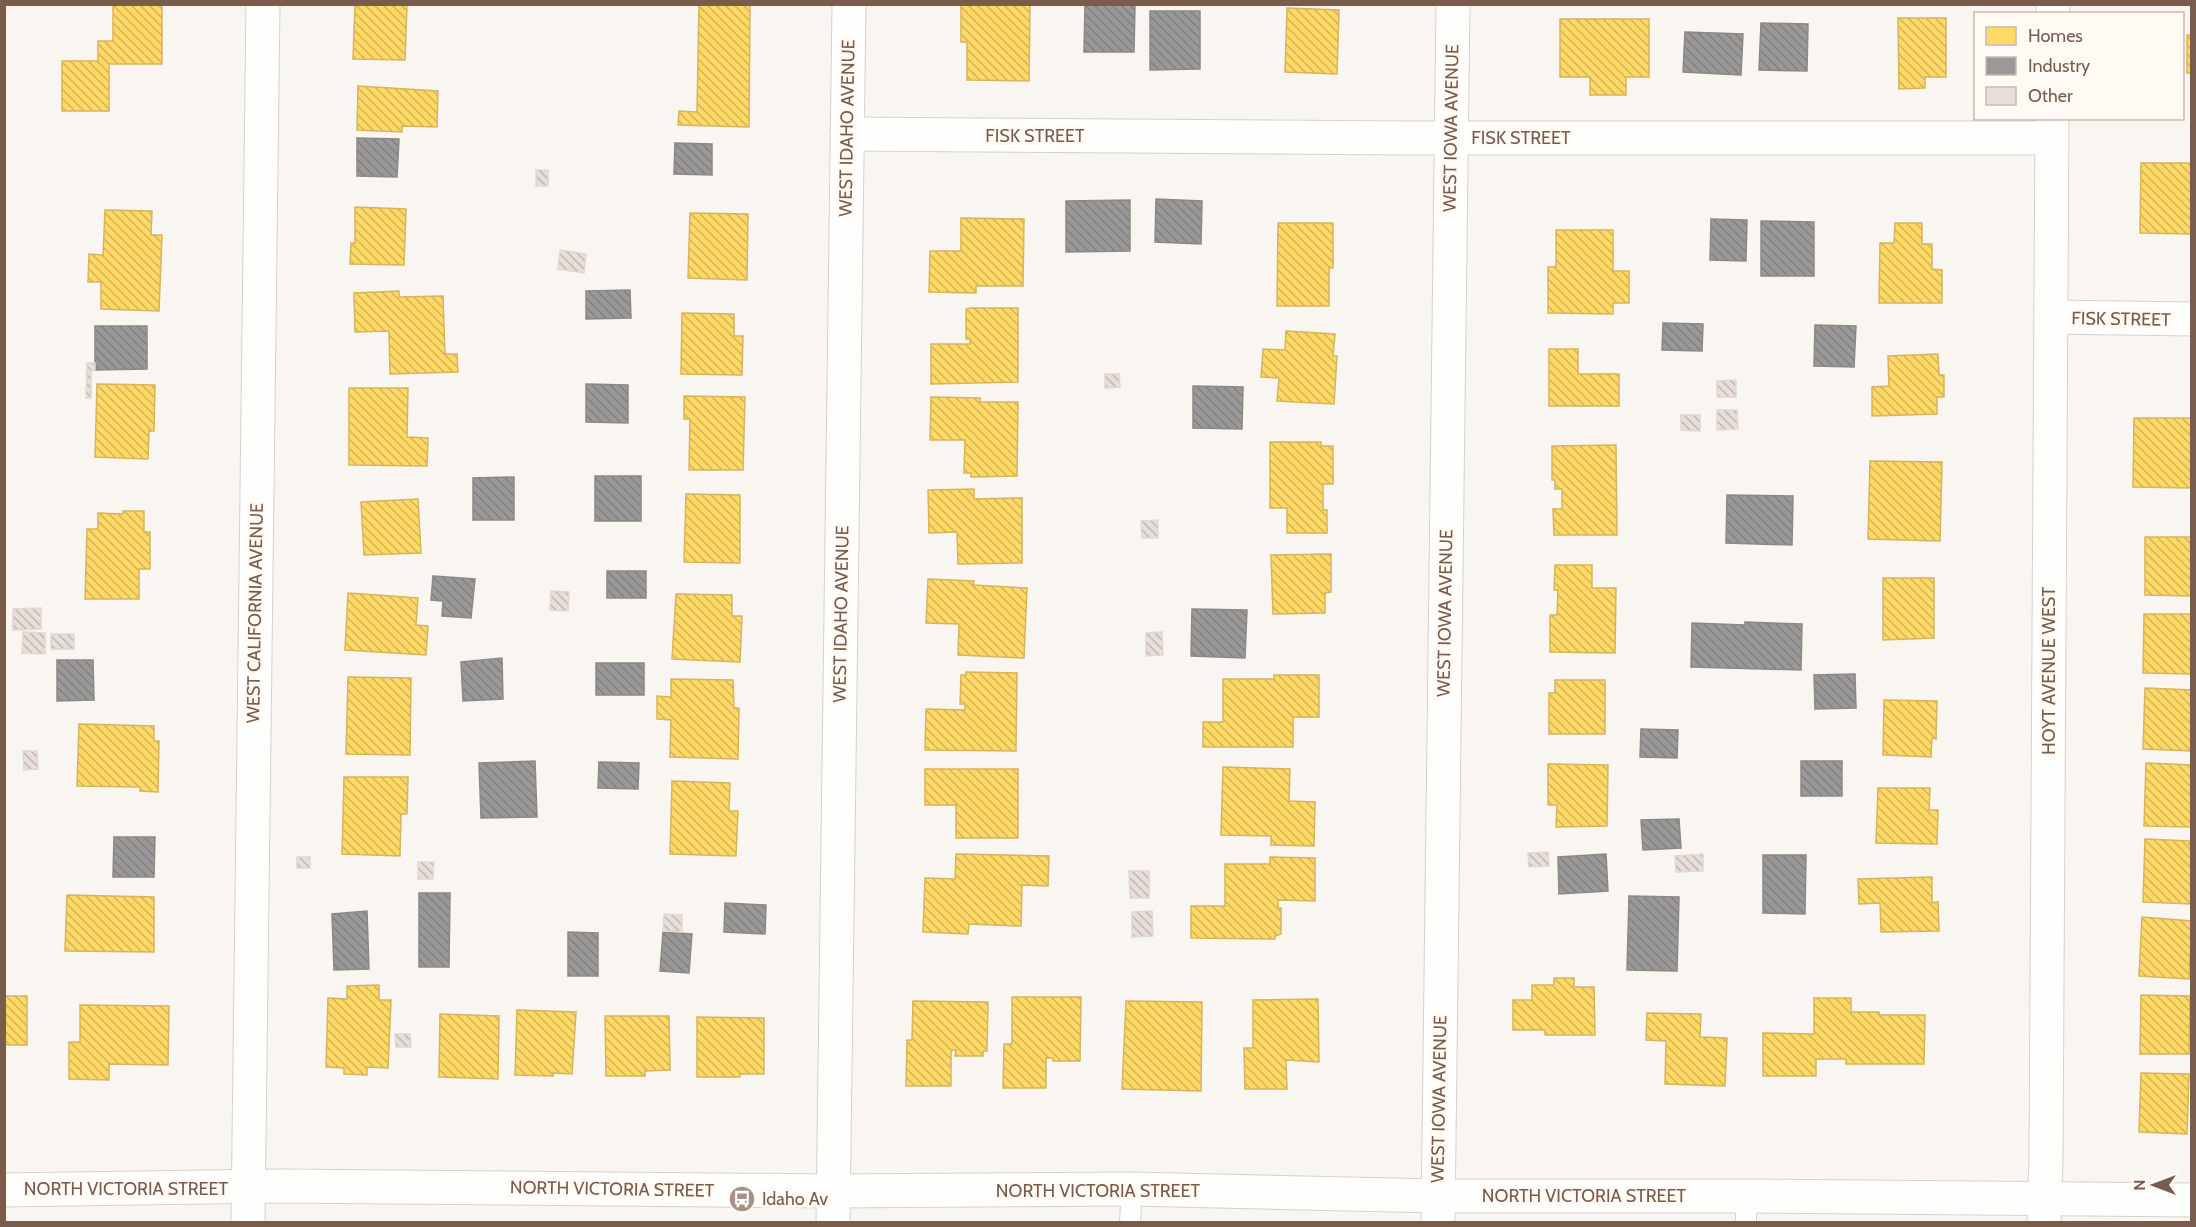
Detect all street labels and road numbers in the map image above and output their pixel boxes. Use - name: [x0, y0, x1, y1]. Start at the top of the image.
- street label: WEST IDAHO AVENUE: [834, 39, 860, 217]
- street label: WEST IOWA AVENUE: [1439, 44, 1463, 212]
- street label: FISK STREET: [985, 125, 1085, 147]
- street label: FISK STREET: [1471, 127, 1571, 149]
- street label: FISK STREET: [2071, 307, 2171, 331]
- street label: WEST CALIFORNIA AVENUE: [242, 503, 268, 723]
- street label: WEST IDAHO AVENUE: [828, 525, 854, 703]
- street label: WEST IOWA AVENUE: [1433, 529, 1457, 697]
- street label: HOYT AVENUE WEST: [2038, 587, 2060, 755]
- street label: WEST IOWA AVENUE: [1427, 1015, 1451, 1183]
- street label: NORTH VICTORIA STREET: [510, 1176, 715, 1202]
- street label: NORTH VICTORIA STREET: [24, 1178, 229, 1200]
- street label: NORTH VICTORIA STREET: [996, 1180, 1201, 1202]
- street label: NORTH VICTORIA STREET: [1482, 1185, 1687, 1207]

